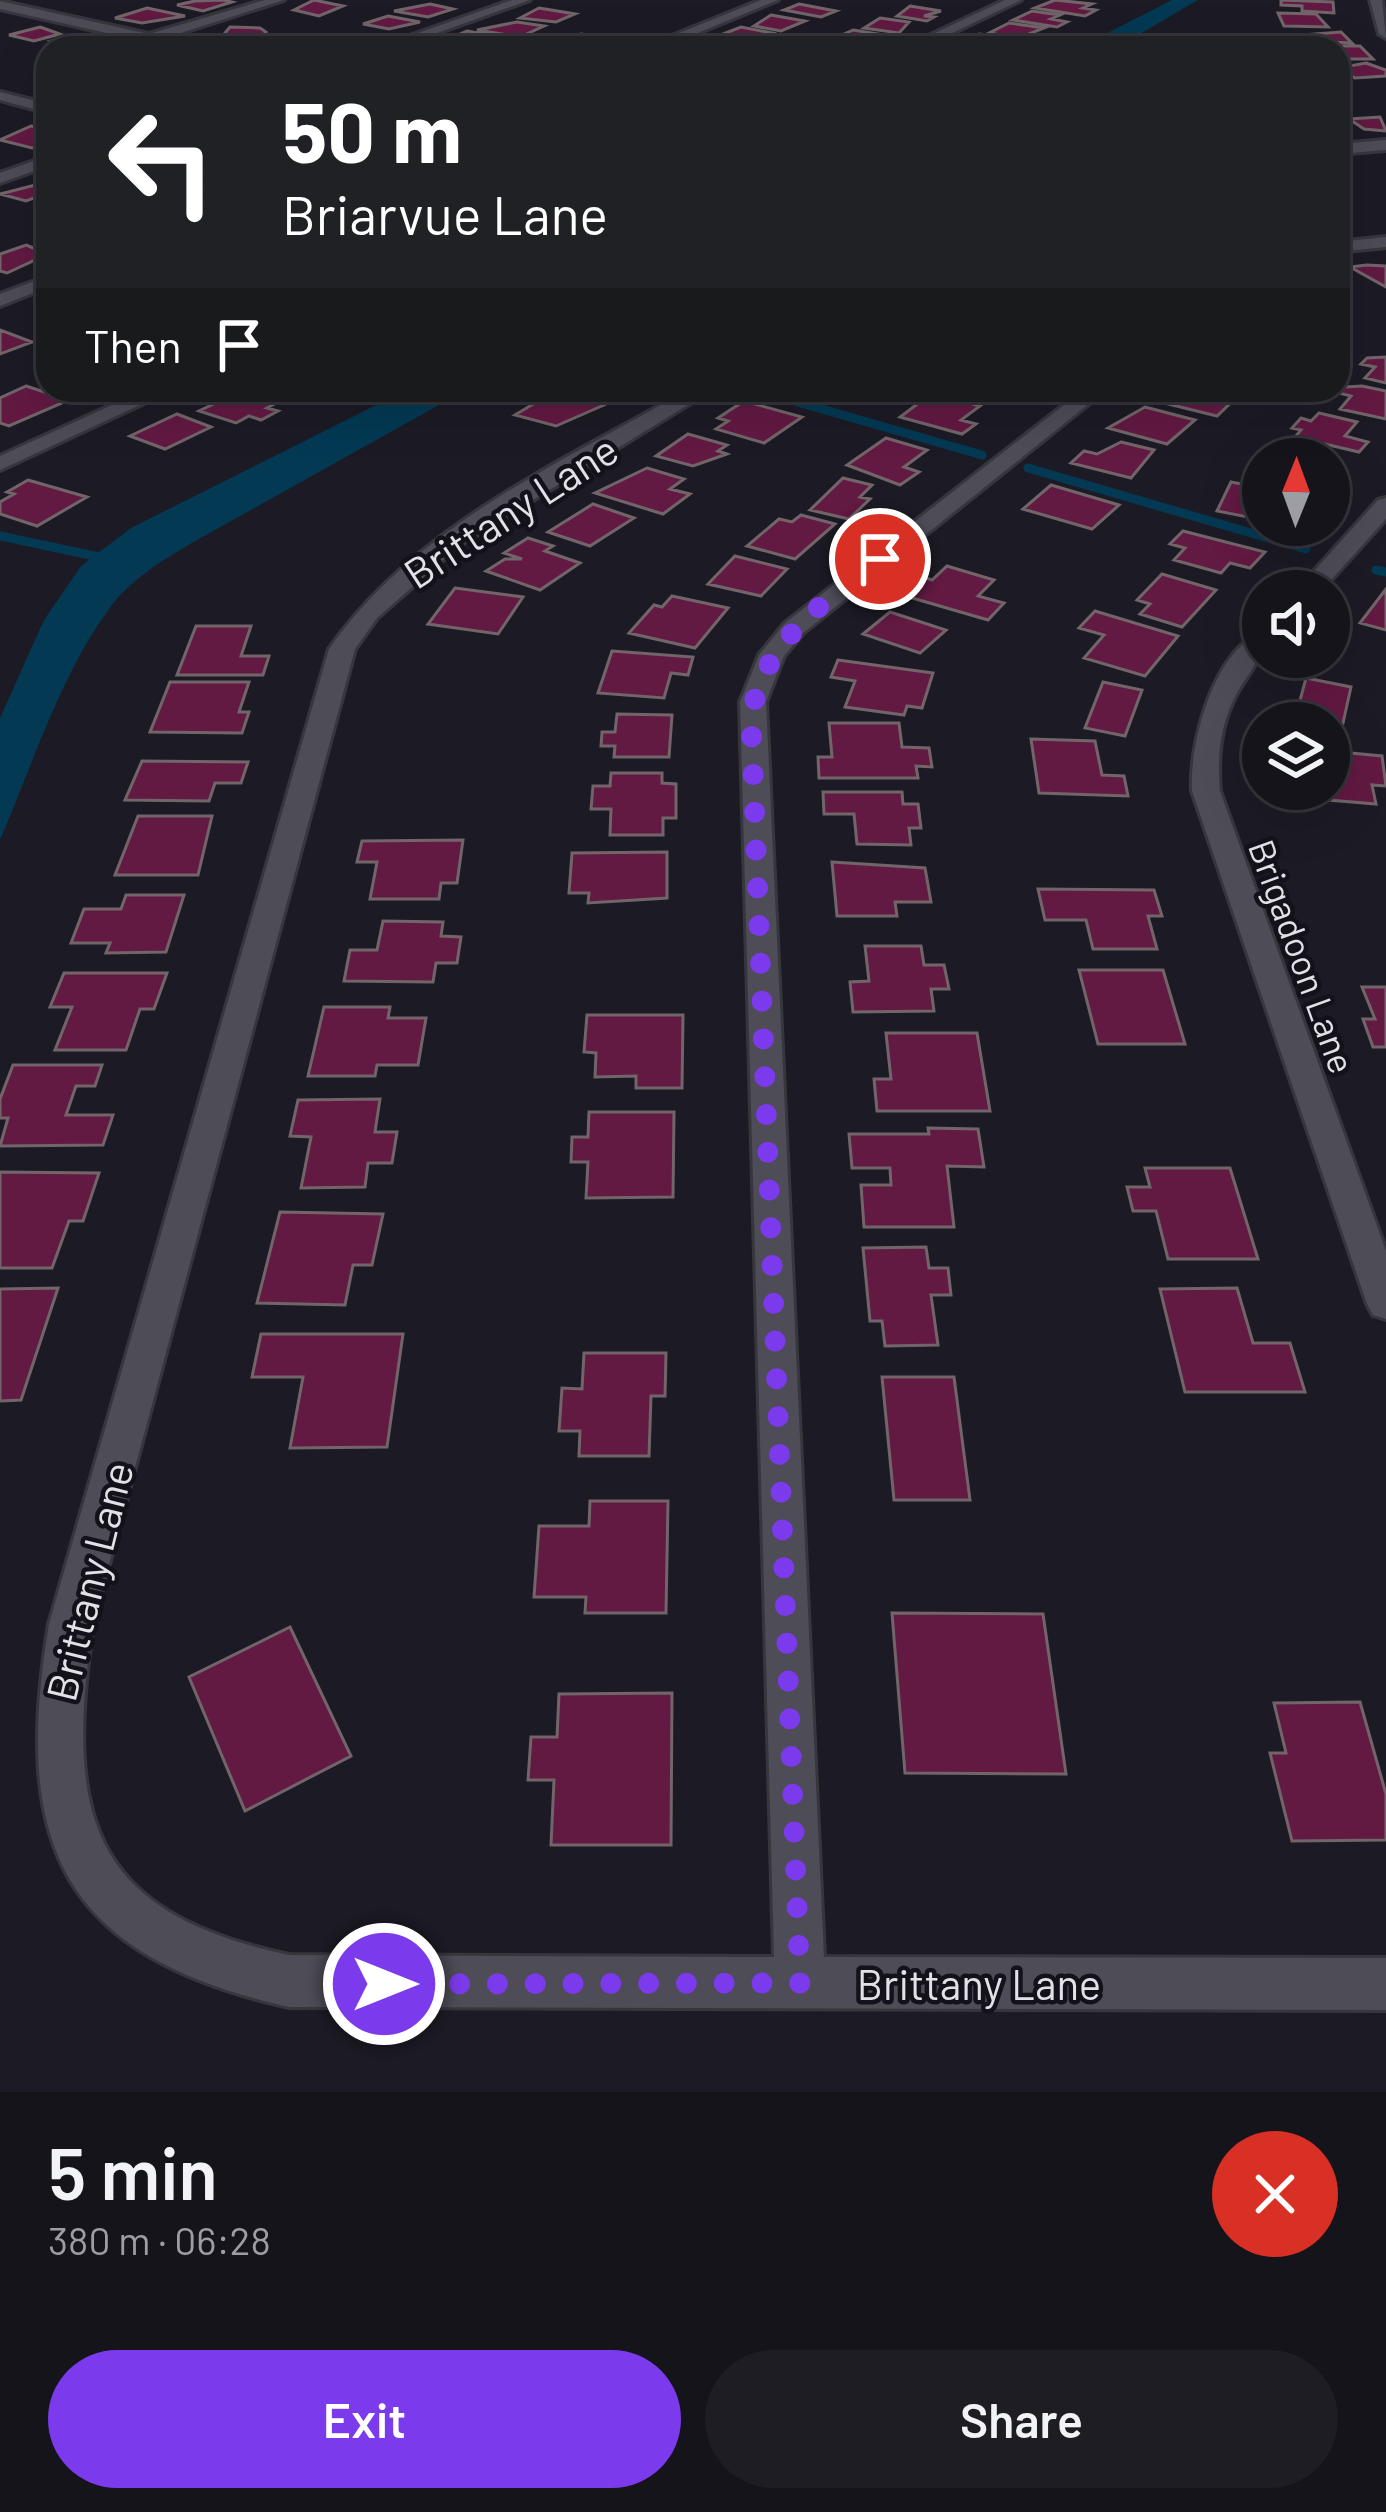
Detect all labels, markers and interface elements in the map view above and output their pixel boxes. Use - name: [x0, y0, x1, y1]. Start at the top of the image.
- text: 50 m: [282, 79, 462, 180]
- icon: left: [84, 84, 240, 240]
- text: Briarvue Lane: [282, 181, 608, 246]
- icon: arrive: [206, 312, 272, 378]
- text: Then: [84, 318, 182, 372]
- street label: Brittany Lane: [394, 422, 627, 598]
- north arrow: [1242, 438, 1350, 546]
- map controls: [1242, 438, 1350, 810]
- pin: [829, 508, 931, 610]
- icon: arrive: [847, 526, 913, 592]
- button: sound: [1242, 570, 1350, 678]
- button: layers: [1242, 702, 1350, 810]
- street label: Brigadoon Lane: [1241, 833, 1365, 1079]
- street label: Brittany Lane: [34, 1456, 143, 1706]
- position arrow: [321, 1921, 447, 2047]
- street label: Brittany Lane: [857, 1958, 1101, 2009]
- text: 5 min: [48, 2128, 218, 2214]
- button: close: [1212, 2131, 1338, 2257]
- text: 380 m · 06:28: [48, 2216, 271, 2263]
- button: Exit: [48, 2350, 681, 2488]
- button: Share: [705, 2350, 1338, 2488]

